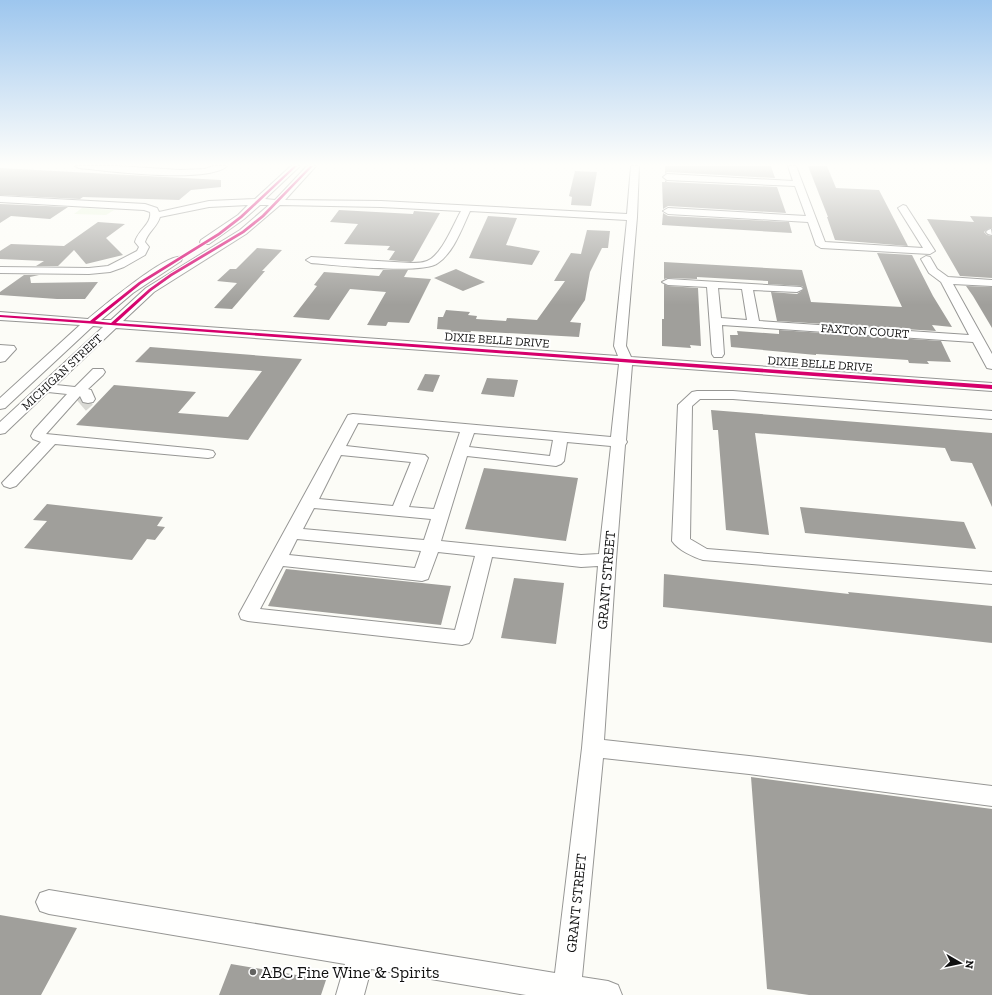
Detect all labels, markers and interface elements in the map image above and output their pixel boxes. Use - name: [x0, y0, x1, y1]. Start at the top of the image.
- street label: FAXTON COURT: [820, 321, 910, 341]
- street label: DIXIE BELLE DRIVE: [444, 329, 550, 351]
- street label: MICHIGAN STREET: [19, 331, 106, 413]
- street label: DIXIE BELLE DRIVE: [767, 353, 873, 375]
- street label: GRANT STREET: [594, 530, 619, 630]
- street label: GRANT STREET: [563, 852, 590, 953]
- north arrow: [940, 943, 980, 983]
- text: N: [962, 959, 976, 970]
- place label: ABC Fine Wine & Spirits: [261, 962, 439, 982]
- marker: ABC Fine Wine & Spirits: [248, 967, 258, 977]

